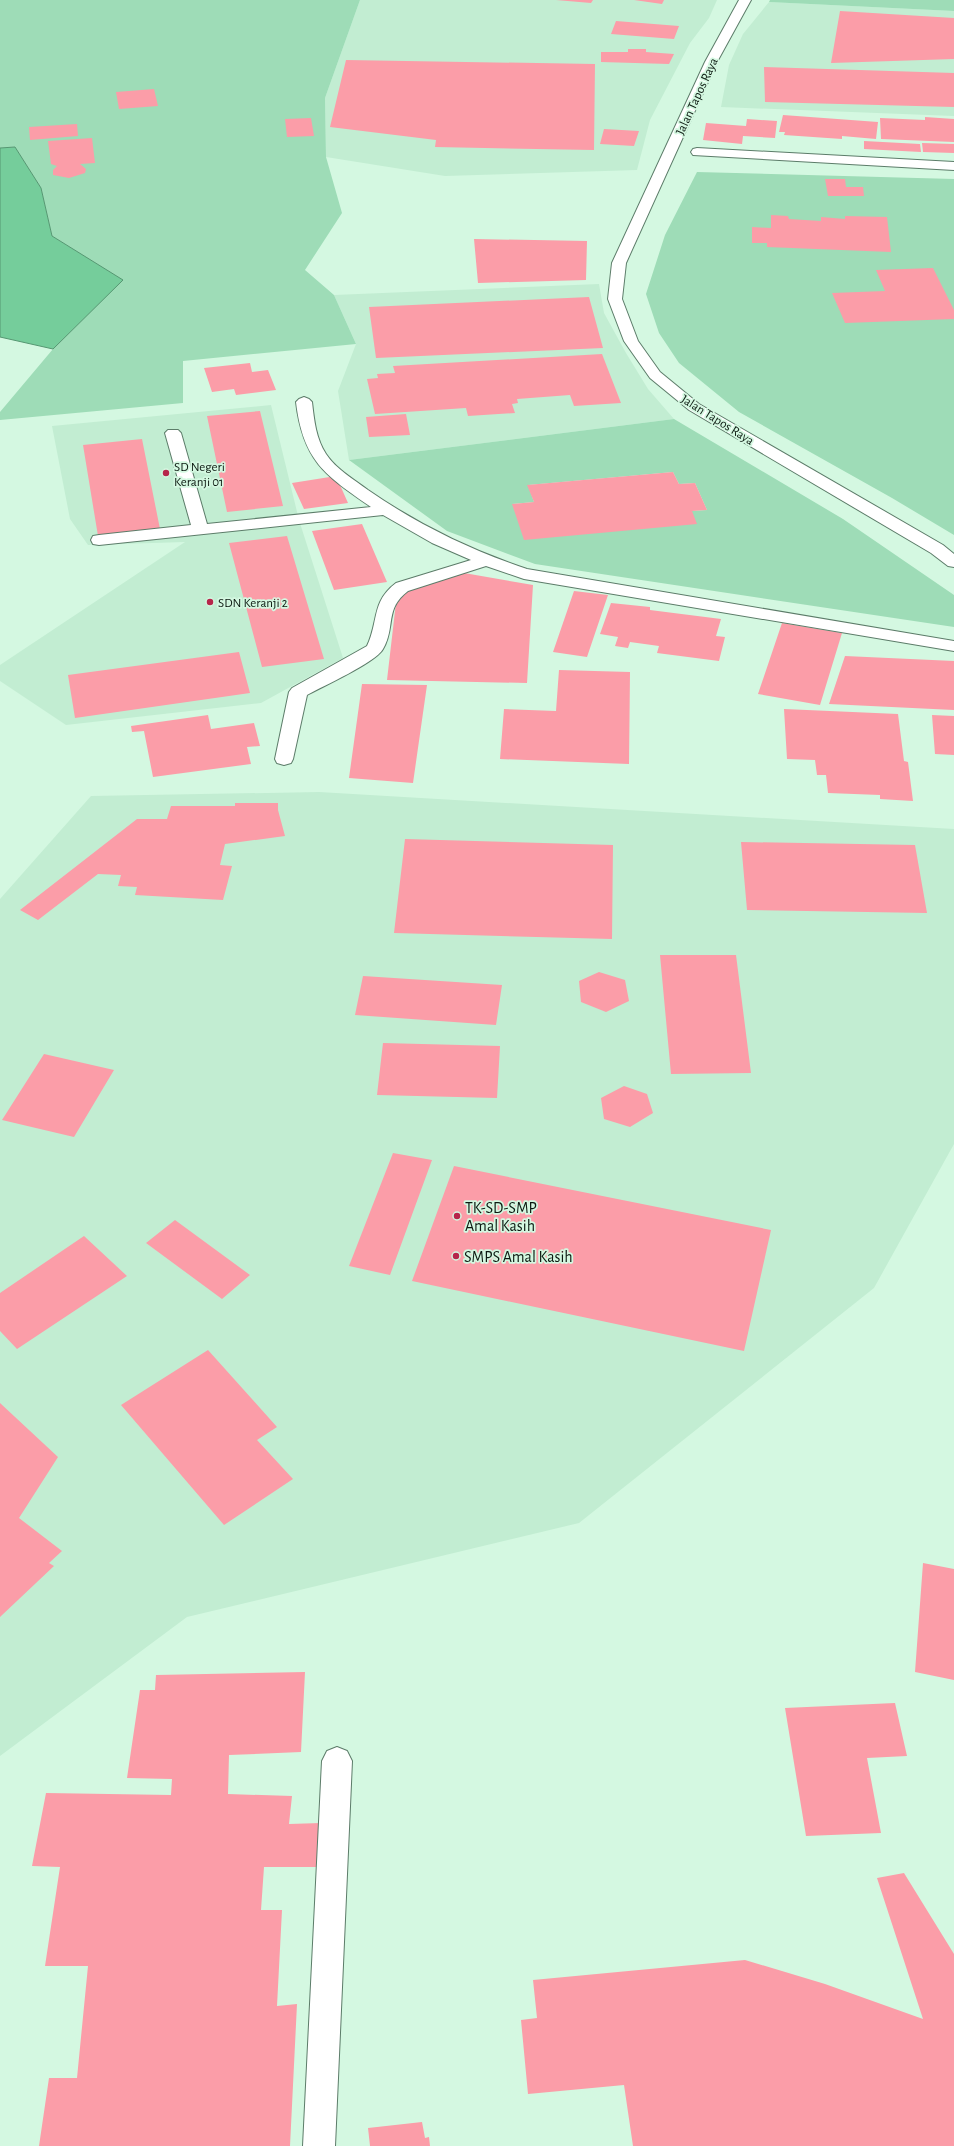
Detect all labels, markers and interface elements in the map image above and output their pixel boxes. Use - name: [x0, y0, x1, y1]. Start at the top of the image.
- street label: Jalan Tapos Raya: [674, 56, 721, 137]
- street label: Jalan Tapos Raya: [678, 393, 756, 448]
- place label: SD Negeri Keranji 01: [174, 461, 225, 489]
- marker: SD Negeri Keranji 01: [161, 468, 171, 478]
- marker: SDN Keranji 2: [205, 597, 215, 607]
- place label: SDN Keranji 2: [218, 597, 288, 610]
- place label: TK-SD-SMP Amal Kasih: [465, 1200, 537, 1234]
- marker: TK-SD-SMP Amal Kasih: [452, 1211, 462, 1221]
- place label: SMPS Amal Kasih: [464, 1249, 573, 1265]
- marker: SMPS Amal Kasih: [451, 1251, 461, 1261]

